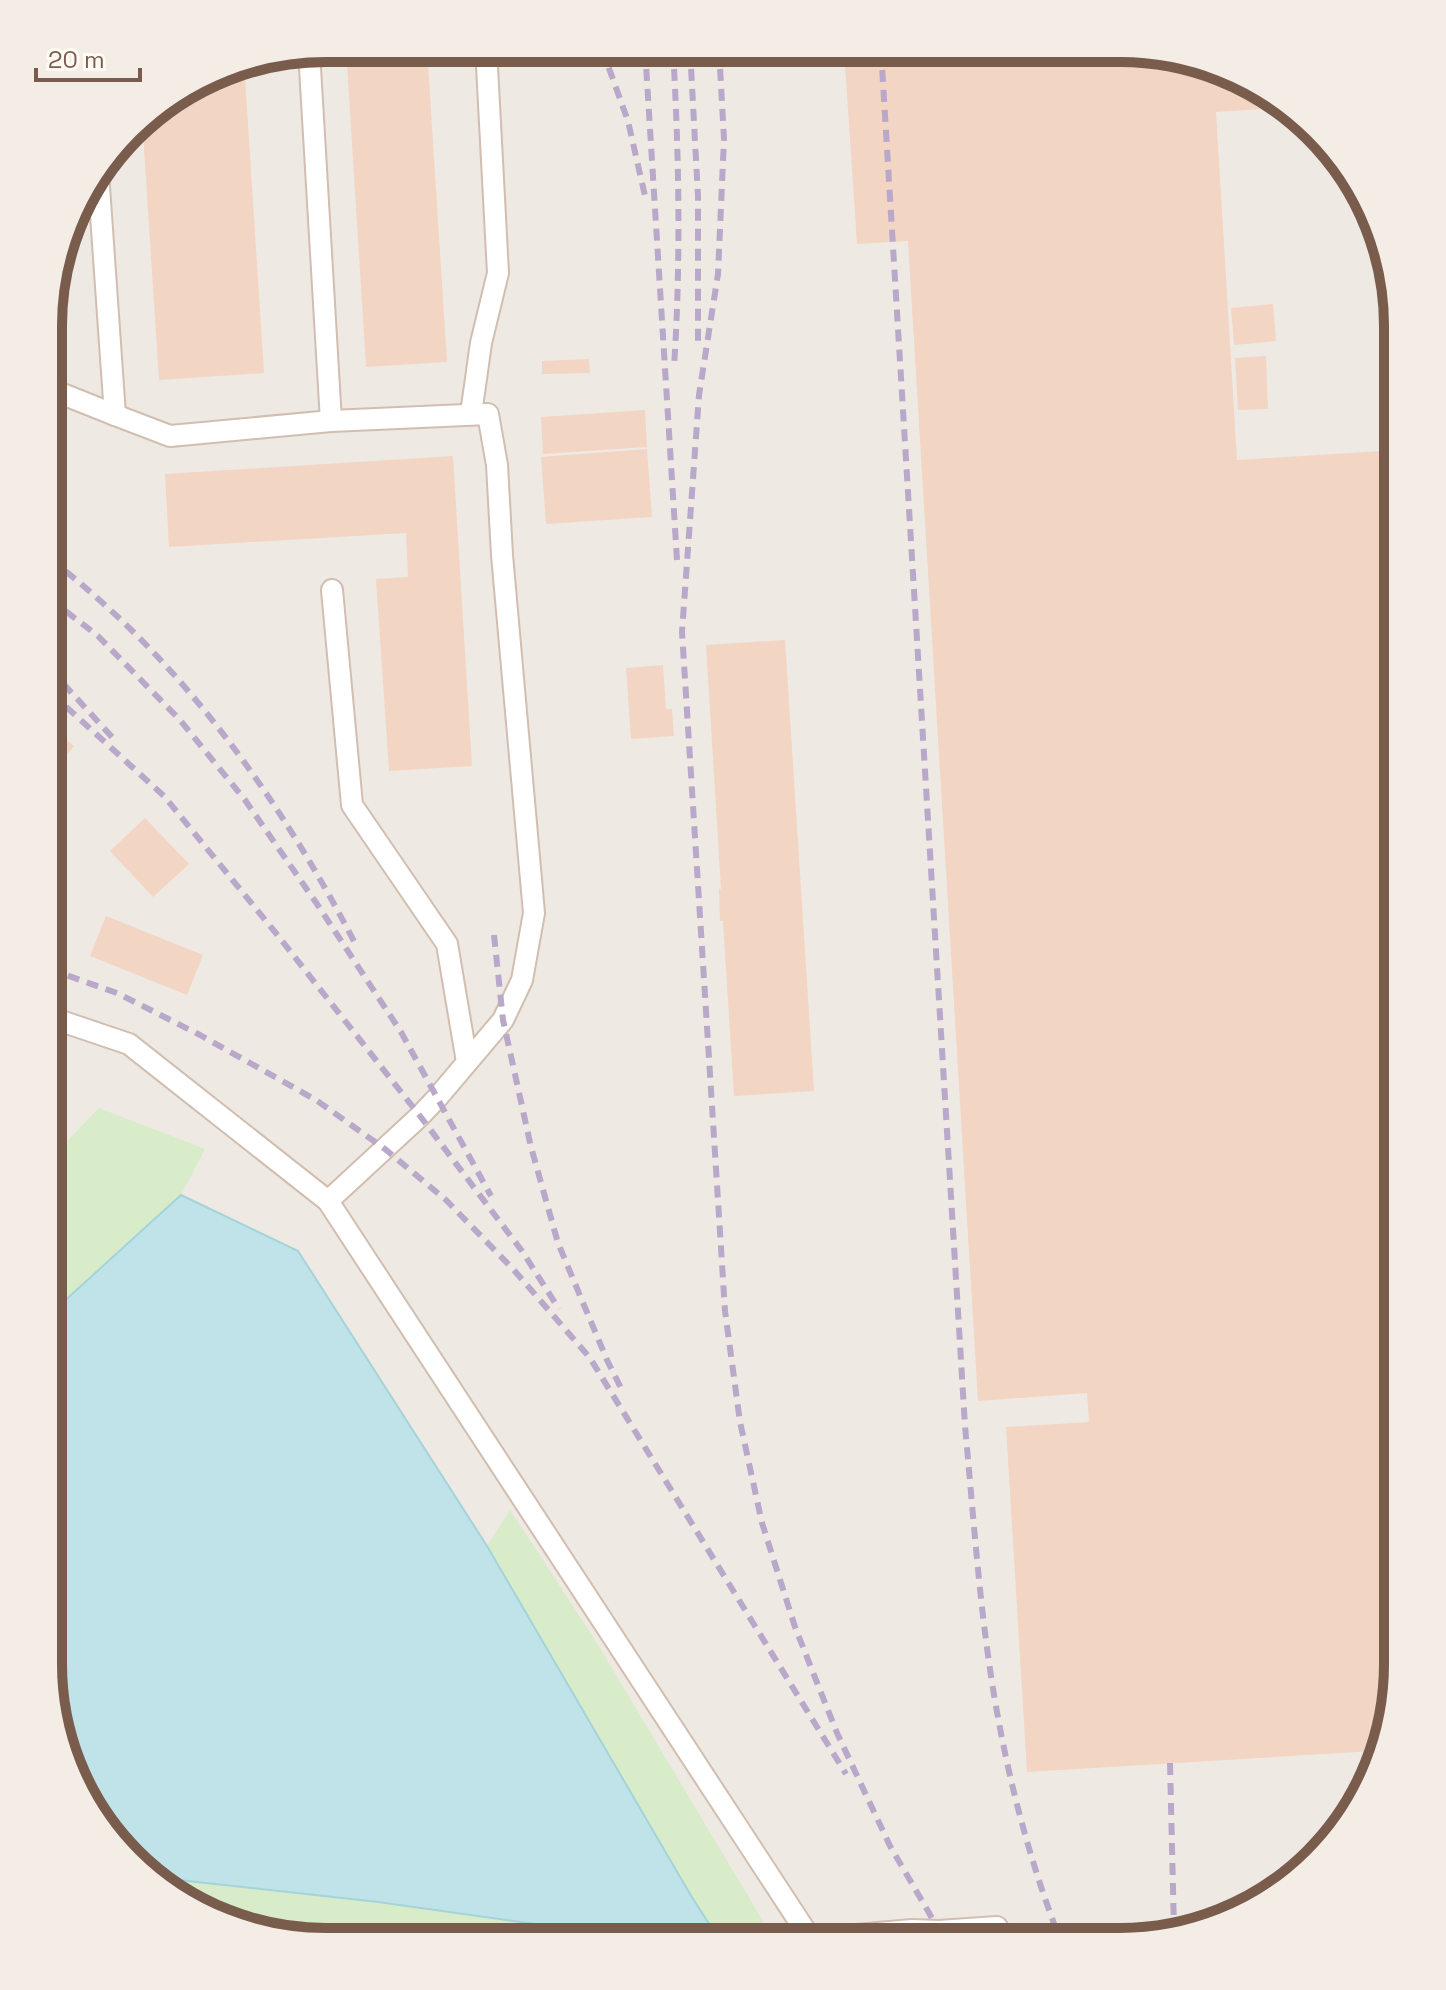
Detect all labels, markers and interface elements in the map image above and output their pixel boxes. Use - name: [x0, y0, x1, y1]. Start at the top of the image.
- scale bar: [36, 32, 140, 82]
- text: 20 m: [48, 44, 105, 75]

